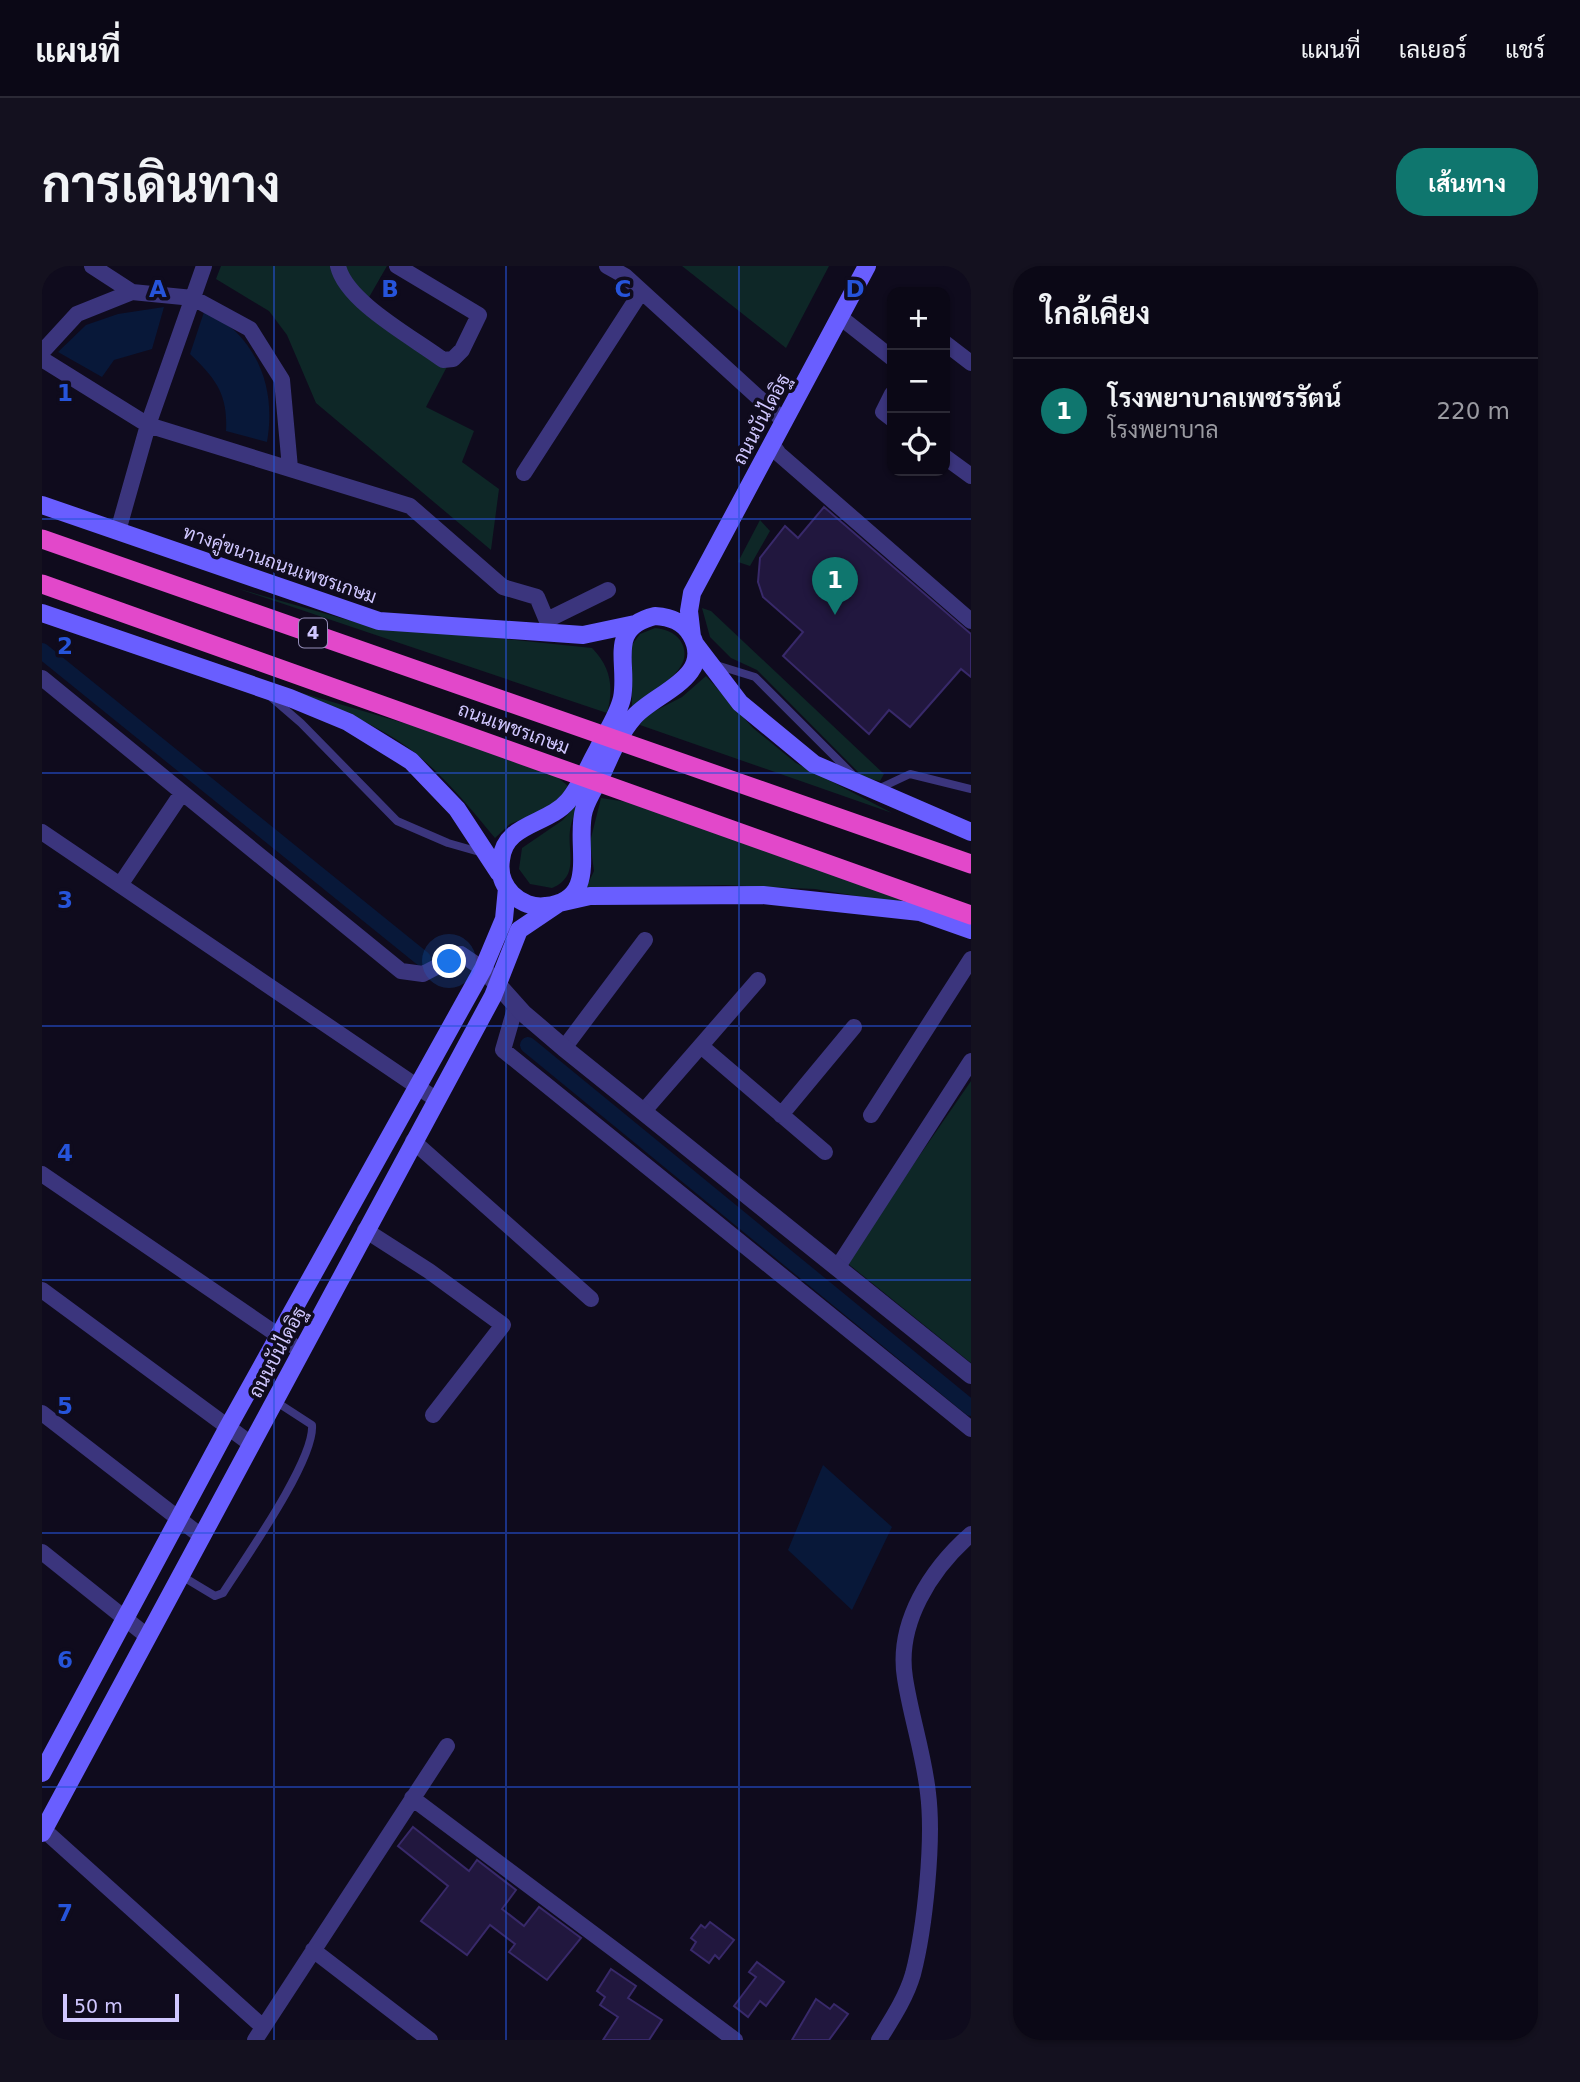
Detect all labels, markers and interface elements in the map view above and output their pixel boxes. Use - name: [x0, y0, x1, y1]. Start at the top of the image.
- text: แผนที่: [35, 31, 121, 70]
- text: แผนที่: [1301, 36, 1361, 64]
- text: เลเยอร์: [1399, 36, 1467, 64]
- text: แชร์: [1505, 36, 1545, 64]
- button: เส้นทาง: [1396, 148, 1538, 216]
- text: การเดินทาง: [42, 157, 280, 214]
- text: A: [149, 276, 167, 302]
- text: B: [381, 276, 399, 302]
- text: C: [615, 276, 631, 302]
- text: D: [845, 276, 865, 302]
- map controls: [887, 287, 950, 476]
- button: +: [887, 287, 950, 350]
- text: ใกล้เคียง: [1041, 296, 1150, 331]
- button: −: [887, 350, 950, 413]
- street label: ถนนบันไดอิฐ: [727, 369, 796, 469]
- text: 1: [57, 380, 73, 406]
- text: โรงพยาบาลเพชรรัตน์: [1108, 383, 1341, 413]
- text: 1: [1056, 398, 1072, 424]
- text: 220 m: [1436, 398, 1510, 424]
- button: locate: [887, 413, 950, 476]
- text: โรงพยาบาล: [1108, 417, 1219, 443]
- street label: ทางคู่ขนานถนนเพชรเกษม: [179, 520, 380, 610]
- pin: 1: [812, 557, 858, 615]
- road number: 4: [299, 618, 327, 648]
- text: 2: [57, 633, 73, 659]
- street label: ถนนเพชรเกษม: [455, 698, 573, 758]
- text: 3: [57, 887, 73, 913]
- your location: [432, 944, 466, 978]
- text: 4: [57, 1140, 73, 1166]
- street label: ถนนบันไดอิฐ: [243, 1302, 312, 1402]
- text: 5: [57, 1393, 73, 1419]
- text: 6: [57, 1647, 73, 1673]
- text: 7: [57, 1900, 73, 1926]
- scale bar: [63, 1991, 178, 2023]
- text: 50 m: [74, 1995, 123, 2017]

